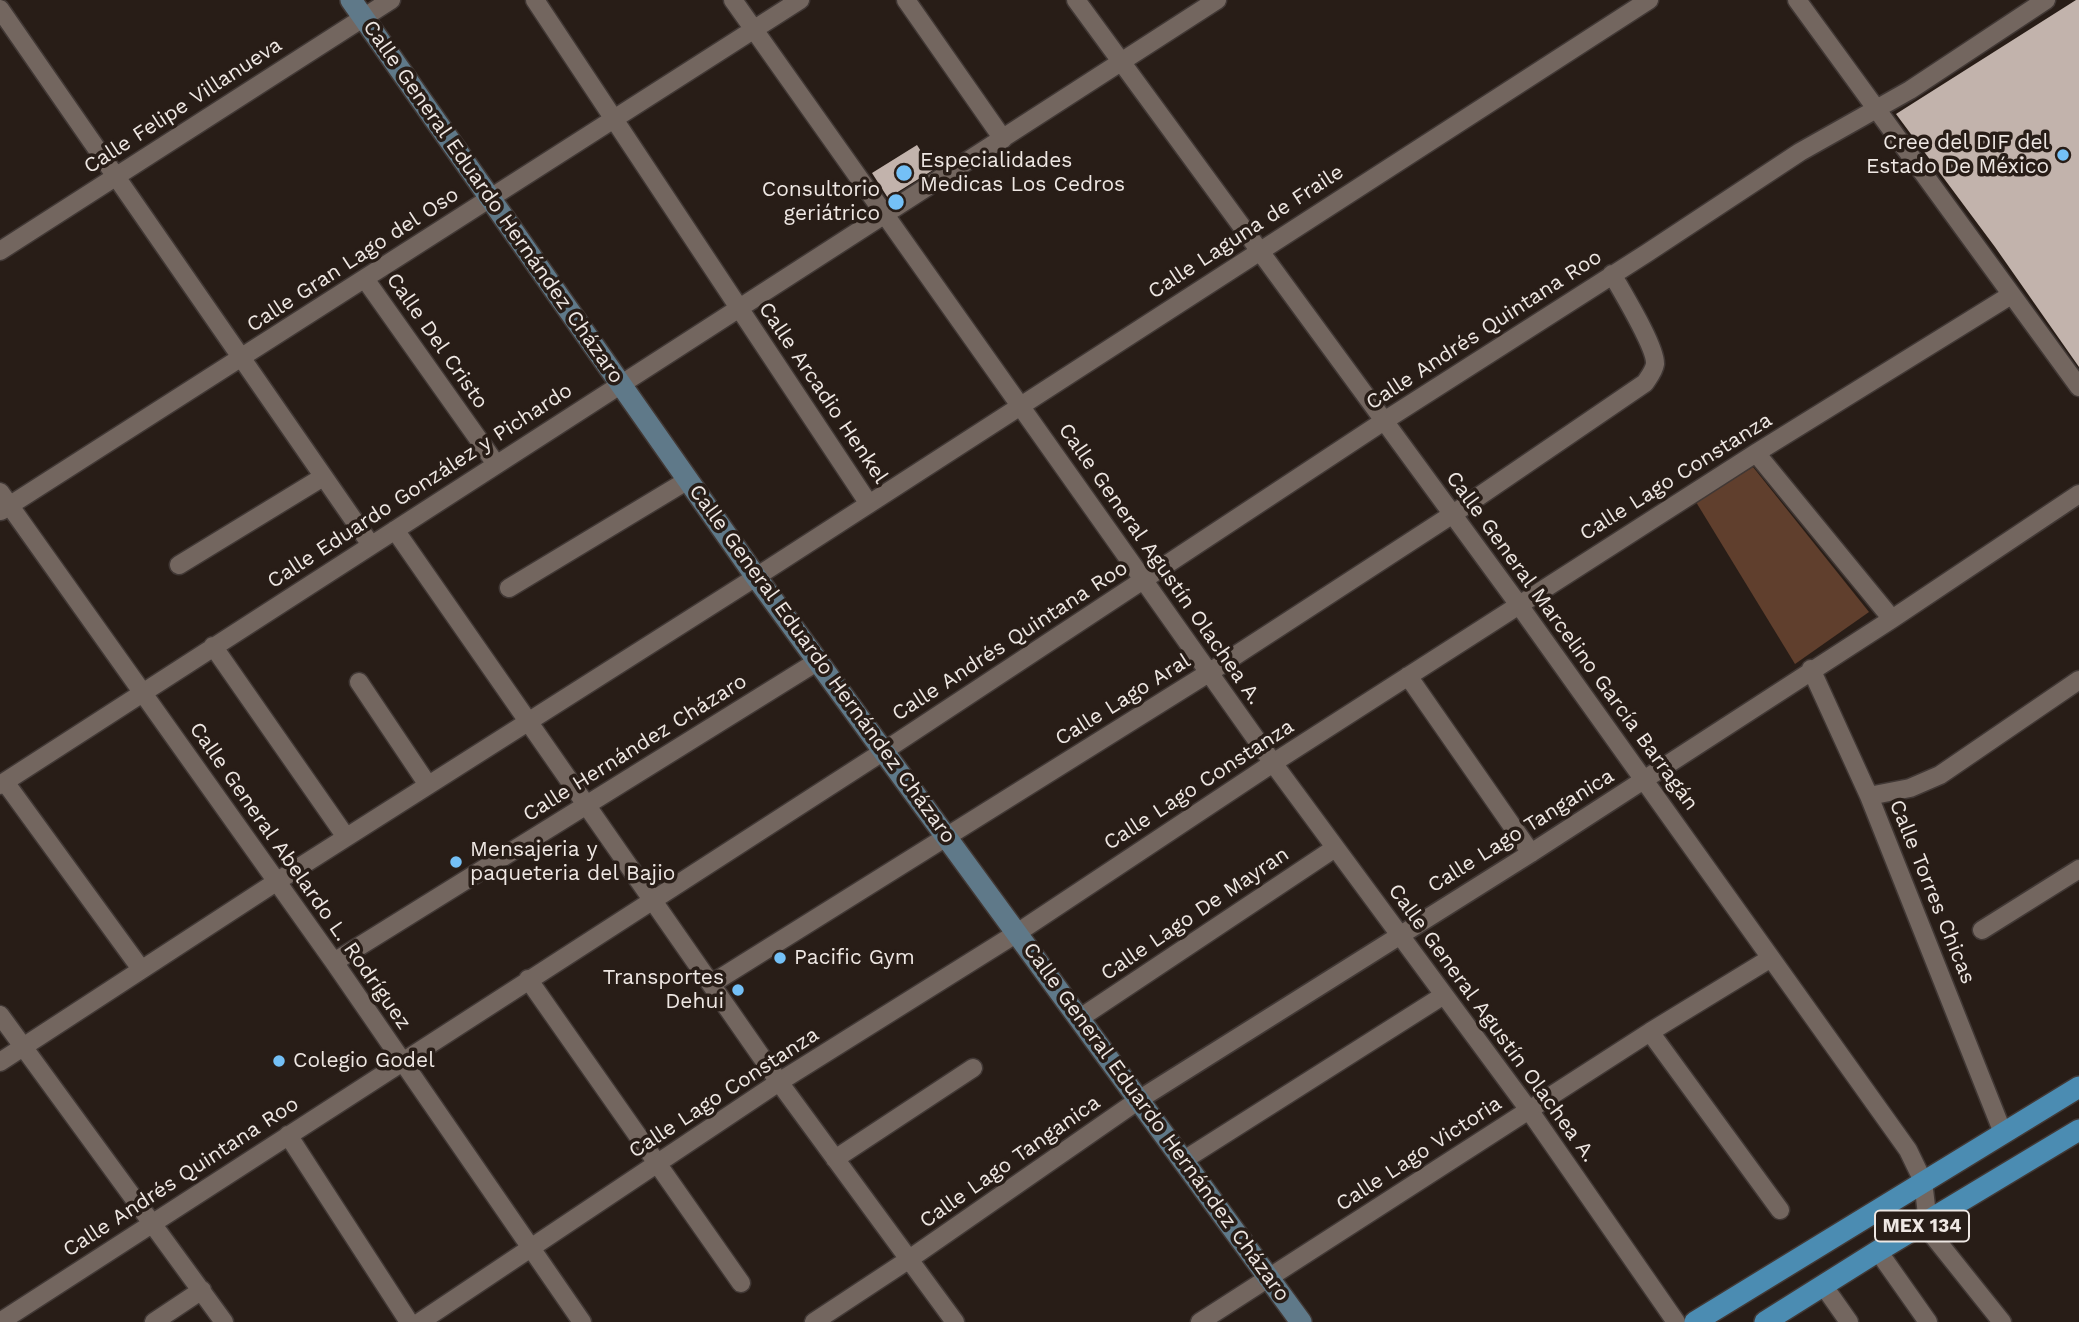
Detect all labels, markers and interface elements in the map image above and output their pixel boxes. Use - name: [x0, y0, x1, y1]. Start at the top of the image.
- street label: Calle General Eduardo Hernández Cházaro: [357, 16, 629, 388]
- street label: Calle Felipe Villanueva: [79, 33, 287, 179]
- place label: Cree del DIF del Estado De México: [1866, 130, 2049, 180]
- marker: Cree del DIF del Estado De México: [2055, 147, 2071, 163]
- place label: Especialidades Medicas Los Cedros: [920, 148, 1125, 198]
- street label: Calle Laguna de Fraile: [1144, 159, 1348, 305]
- marker: Especialidades Medicas Los Cedros: [894, 163, 914, 183]
- place label: Consultorio geriátrico: [762, 177, 880, 227]
- street label: Calle Gran Lago del Oso: [242, 182, 464, 338]
- marker: Consultorio geriátrico: [886, 192, 906, 212]
- street label: Calle Andrés Quintana Roo: [1362, 244, 1606, 416]
- street label: Calle Del Cristo: [381, 268, 493, 414]
- street label: Calle Arcadio Henkel: [753, 298, 893, 488]
- street label: Calle Eduardo González y Pichardo: [263, 378, 577, 594]
- street label: Calle Lago Constanza: [1575, 408, 1777, 546]
- street label: Calle General Agustín Olachea A.: [1053, 418, 1267, 710]
- street label: Calle General Marcelino García Barragán: [1440, 466, 1704, 816]
- street label: Calle General Eduardo Hernández Cházaro: [683, 480, 961, 848]
- street label: Calle Andrés Quintana Roo: [888, 555, 1132, 727]
- street label: Calle Lago Aral: [1051, 648, 1195, 752]
- street label: Calle Hernández Cházaro: [518, 669, 752, 827]
- street label: Calle Lago Constanza: [1099, 714, 1299, 856]
- street label: Calle General Abelardo L. Rodríguez: [184, 717, 416, 1035]
- street label: Calle Lago Tanganica: [1423, 763, 1619, 899]
- street label: Calle Torres Chicas: [1884, 796, 1980, 988]
- place label: Mensajeria y paqueteria del Bajio: [470, 837, 675, 887]
- street label: Calle Lago De Mayran: [1096, 842, 1294, 986]
- marker: Mensajeria y paqueteria del Bajio: [448, 854, 464, 870]
- street label: Calle General Agustín Olachea A.: [1383, 879, 1601, 1167]
- street label: Calle General Eduardo Hernández Cházaro: [1017, 938, 1295, 1306]
- place label: Pacific Gym: [794, 945, 915, 971]
- marker: Pacific Gym: [772, 950, 788, 966]
- place label: Transportes Dehui: [603, 965, 724, 1015]
- marker: Transportes Dehui: [730, 982, 746, 998]
- street label: Calle Lago Constanza: [624, 1022, 824, 1164]
- place label: Colegio Godel: [293, 1048, 435, 1074]
- marker: Colegio Godel: [271, 1053, 287, 1069]
- street label: Calle Lago Tanganica: [915, 1090, 1105, 1234]
- street label: Calle Andrés Quintana Roo: [59, 1091, 303, 1263]
- street label: Calle Lago Victoria: [1332, 1091, 1506, 1217]
- road number: MEX 134: [1875, 1210, 1969, 1242]

